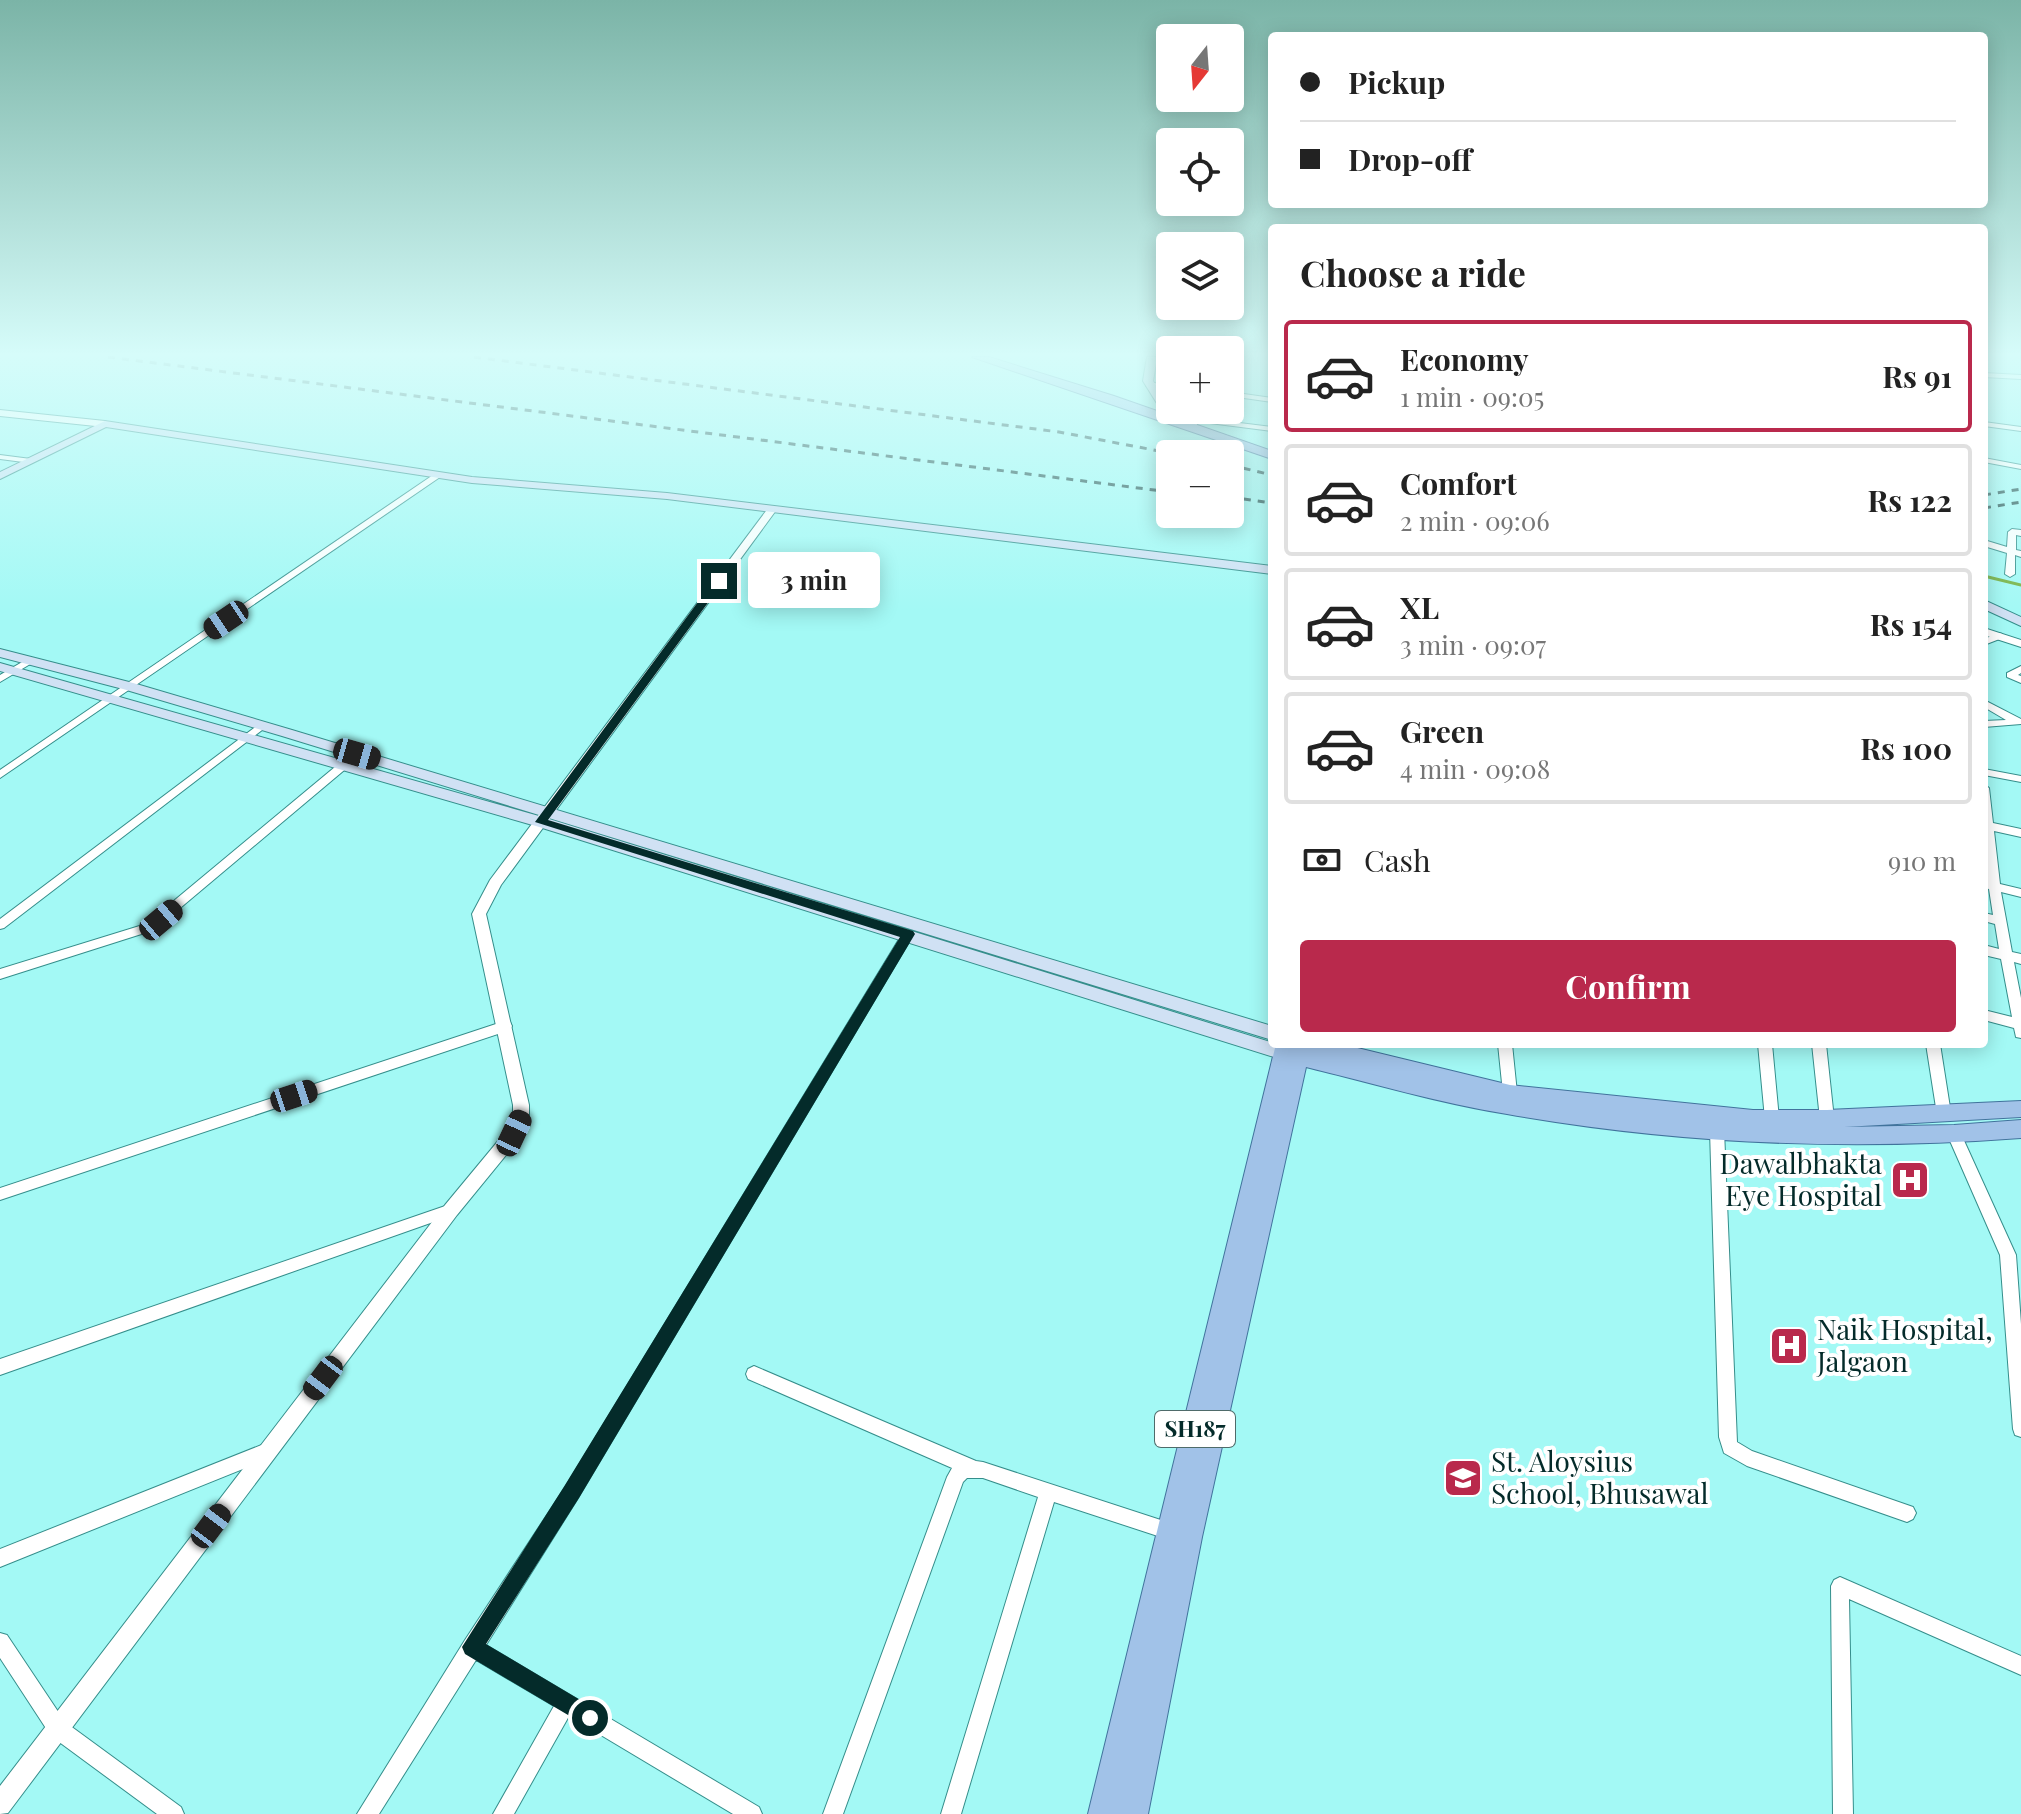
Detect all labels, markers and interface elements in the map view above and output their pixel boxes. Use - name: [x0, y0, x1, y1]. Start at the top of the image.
- north arrow: [1156, 24, 1244, 112]
- map controls: [1156, 24, 1244, 528]
- text: Pickup: [1348, 62, 1445, 102]
- button: locate: [1156, 128, 1244, 216]
- text: Drop-off: [1348, 139, 1472, 179]
- button: layers: [1156, 232, 1244, 320]
- text: Choose a ride: [1300, 248, 1526, 296]
- button: +: [1156, 336, 1244, 424]
- text: Economy: [1400, 339, 1529, 379]
- icon: car: [1304, 340, 1376, 412]
- text: Rs 91: [1882, 356, 1952, 396]
- text: 1 min · 09:05: [1400, 379, 1544, 414]
- button: −: [1156, 440, 1244, 528]
- text: Comfort: [1400, 463, 1517, 503]
- icon: car: [1304, 464, 1376, 536]
- text: Rs 122: [1868, 480, 1952, 520]
- text: 2 min · 09:06: [1400, 503, 1550, 538]
- callout: 3 min: [747, 553, 879, 609]
- text: 3 min: [781, 562, 847, 597]
- route end: [701, 563, 737, 599]
- text: XL: [1400, 587, 1439, 627]
- icon: car: [1304, 588, 1376, 660]
- car: [199, 597, 253, 643]
- text: Rs 154: [1870, 604, 1952, 644]
- text: 3 min · 09:07: [1400, 627, 1546, 662]
- text: Green: [1400, 711, 1484, 751]
- icon: car: [1304, 712, 1376, 784]
- text: Rs 100: [1860, 728, 1952, 768]
- car: [331, 736, 383, 772]
- text: 4 min · 09:08: [1400, 751, 1550, 786]
- icon: cash: [1300, 838, 1344, 882]
- text: Cash: [1364, 840, 1431, 880]
- text: 910 m: [1888, 843, 1956, 878]
- car: [135, 895, 187, 945]
- button: Confirm: [1300, 940, 1956, 1032]
- car: [267, 1077, 321, 1115]
- car: [493, 1106, 535, 1160]
- place label: Dawalbhakta Eye Hospital: [1720, 1144, 1882, 1213]
- hospital icon: Dawalbhakta Eye Hospital: [1889, 1159, 1931, 1201]
- place label: Naik Hospital, Jalgaon: [1816, 1310, 1993, 1379]
- hospital icon: Naik Hospital, Jalgaon: [1768, 1325, 1810, 1367]
- car: [299, 1352, 347, 1404]
- road number: SH187: [1155, 1411, 1235, 1447]
- place label: St. Aloysius School, Bhusawal: [1491, 1442, 1708, 1511]
- school or university icon: St. Aloysius School, Bhusawal: [1442, 1457, 1484, 1499]
- car: [187, 1500, 235, 1552]
- route start: [572, 1700, 608, 1736]

